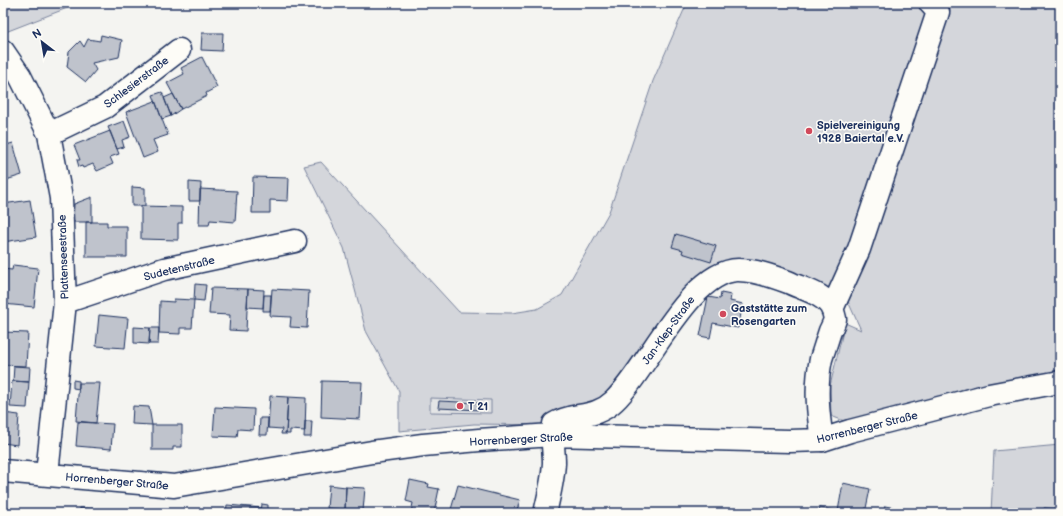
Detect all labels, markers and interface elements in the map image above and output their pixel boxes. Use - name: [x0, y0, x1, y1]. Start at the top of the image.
- north arrow: [22, 22, 62, 62]
- text: N: [30, 26, 44, 42]
- street label: Schlesierstraße: [101, 54, 172, 111]
- place label: Spielvereinigung 1928 Baiertal e.V.: [817, 119, 905, 145]
- marker: Spielvereinigung 1928 Baiertal e.V.: [804, 126, 814, 136]
- street label: Plattenseestraße: [56, 214, 71, 299]
- street label: Sudetenstraße: [142, 253, 216, 284]
- street label: Jan-Klep-Straße: [639, 293, 698, 367]
- place label: Gaststätte zum Rosengarten: [731, 302, 807, 328]
- marker: Gaststätte zum Rosengarten: [718, 309, 728, 319]
- place label: T 21: [468, 400, 488, 413]
- marker: T 21: [455, 401, 465, 411]
- street label: Horrenberger Straße: [815, 409, 919, 446]
- street label: Horrenberger Straße: [469, 430, 574, 449]
- street label: Horrenberger Straße: [65, 471, 170, 493]

